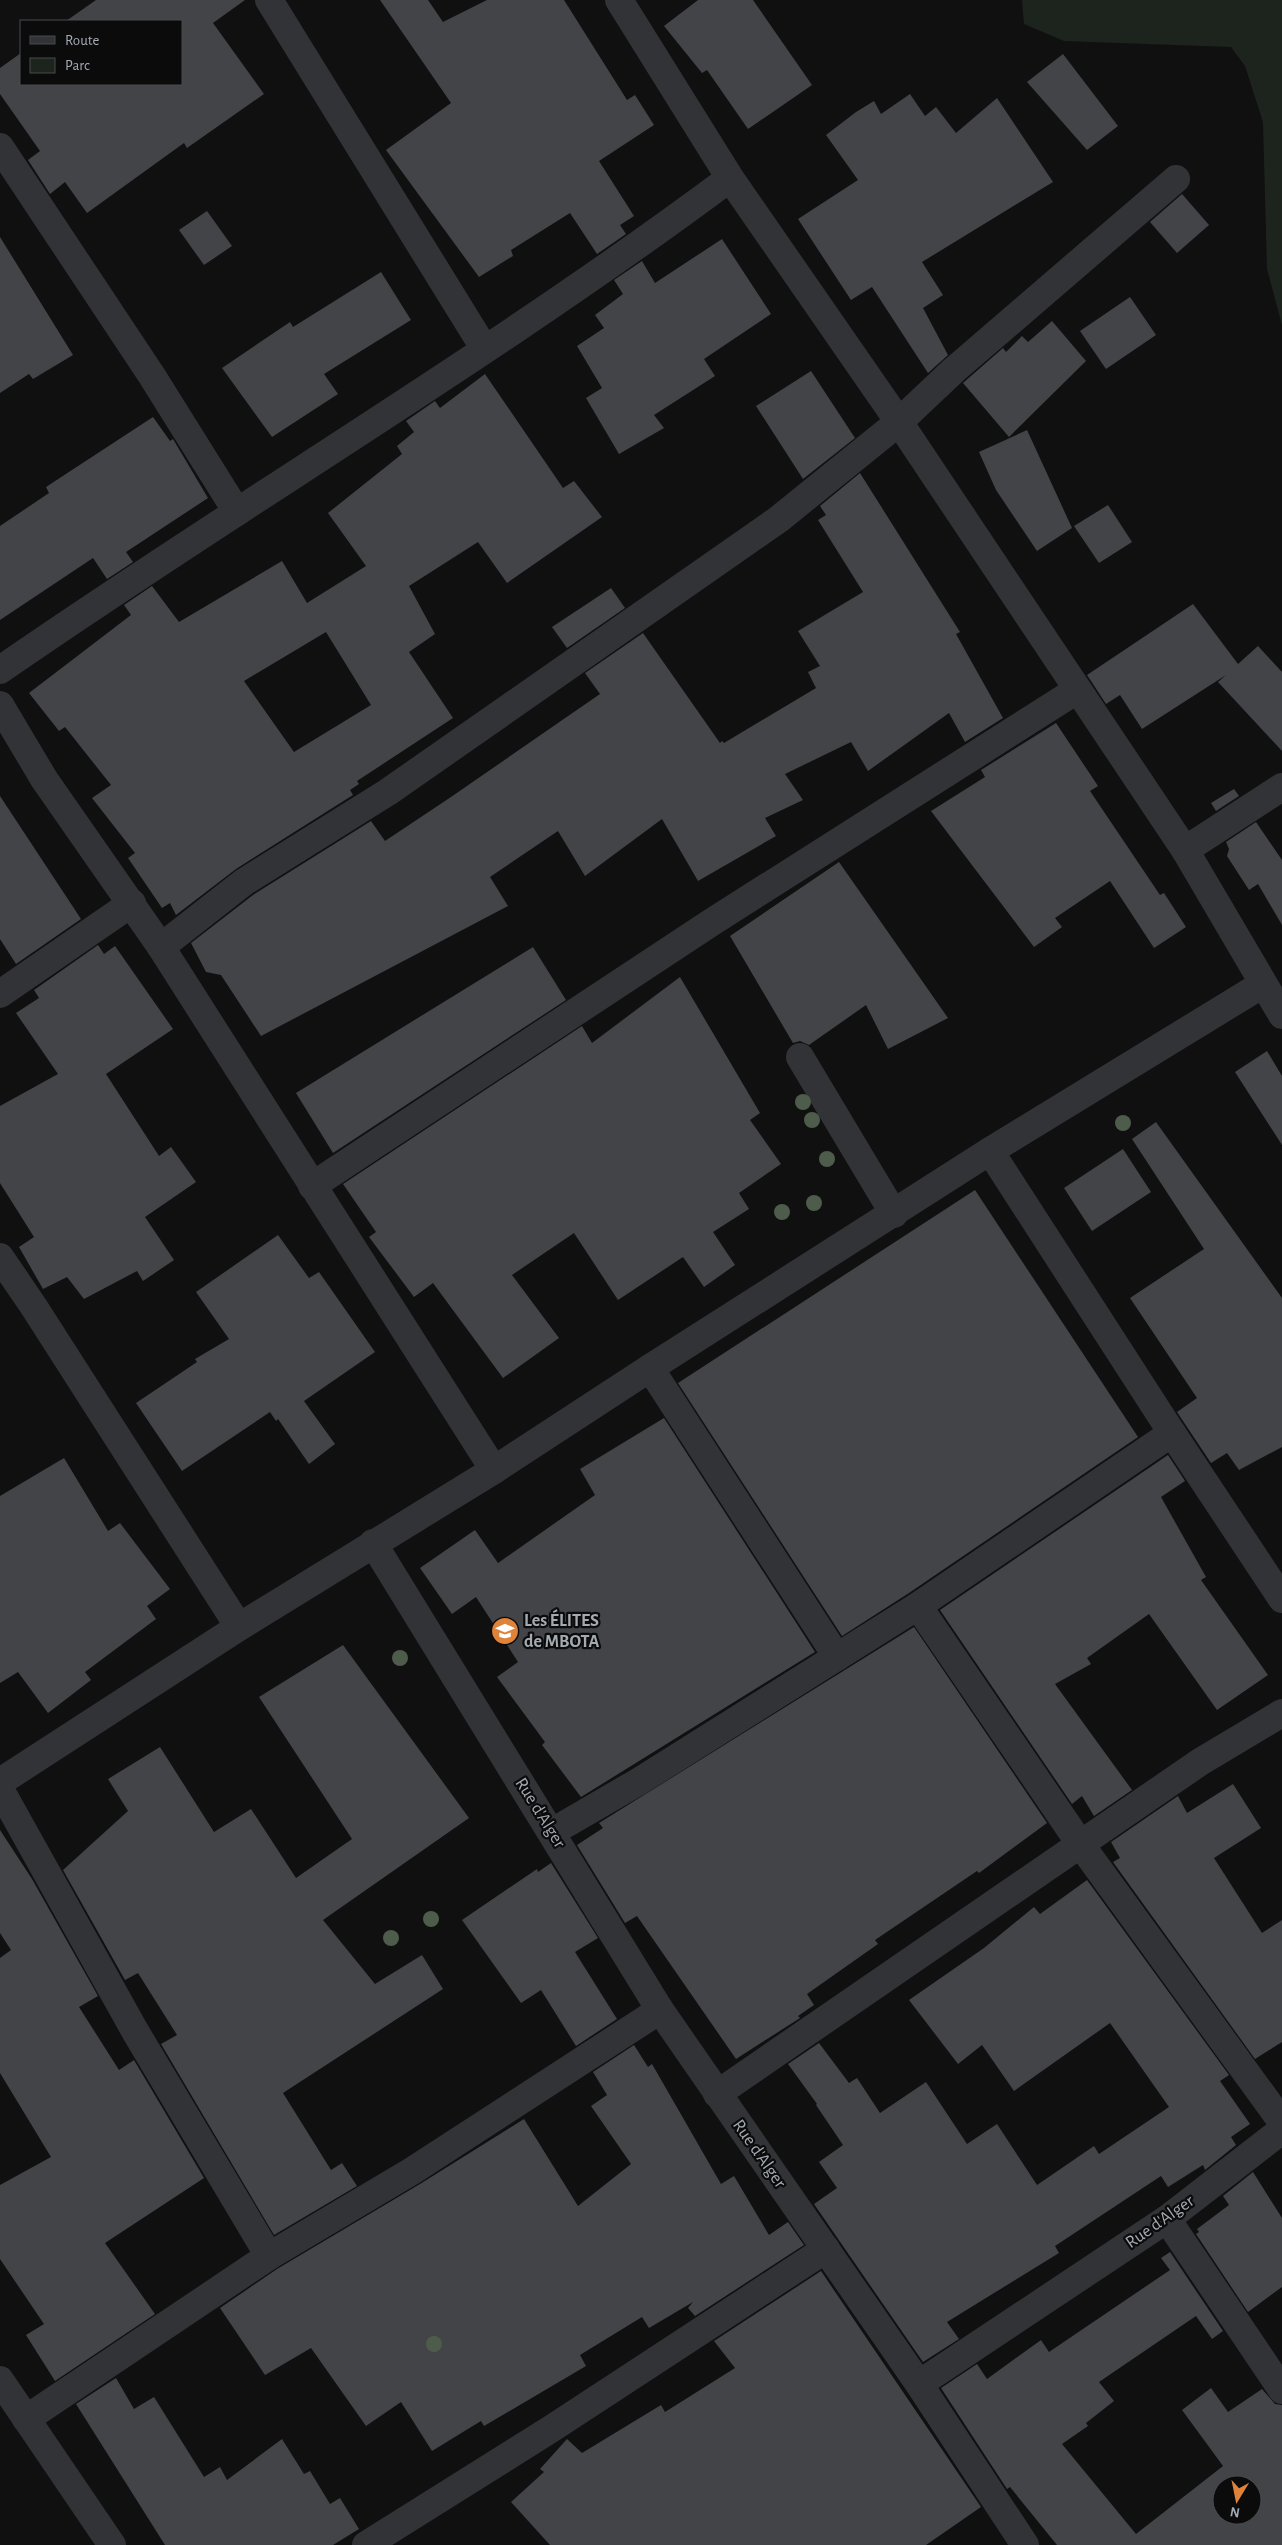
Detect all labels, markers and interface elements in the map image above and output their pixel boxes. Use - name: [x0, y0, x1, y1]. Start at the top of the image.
- legend: [20, 20, 182, 85]
- text: Route: [65, 33, 99, 48]
- text: Parc: [65, 58, 90, 73]
- place label: Les ÉLITES de MBOTA: [524, 1609, 600, 1651]
- school or university icon: Les ÉLITES de MBOTA: [490, 1616, 520, 1646]
- street label: Rue d'Alger: [511, 1775, 569, 1851]
- street label: Rue d'Alger: [729, 2116, 789, 2192]
- street label: Rue d'Alger: [1122, 2192, 1198, 2252]
- north arrow: [1212, 2475, 1262, 2525]
- text: N: [1229, 2504, 1241, 2520]

